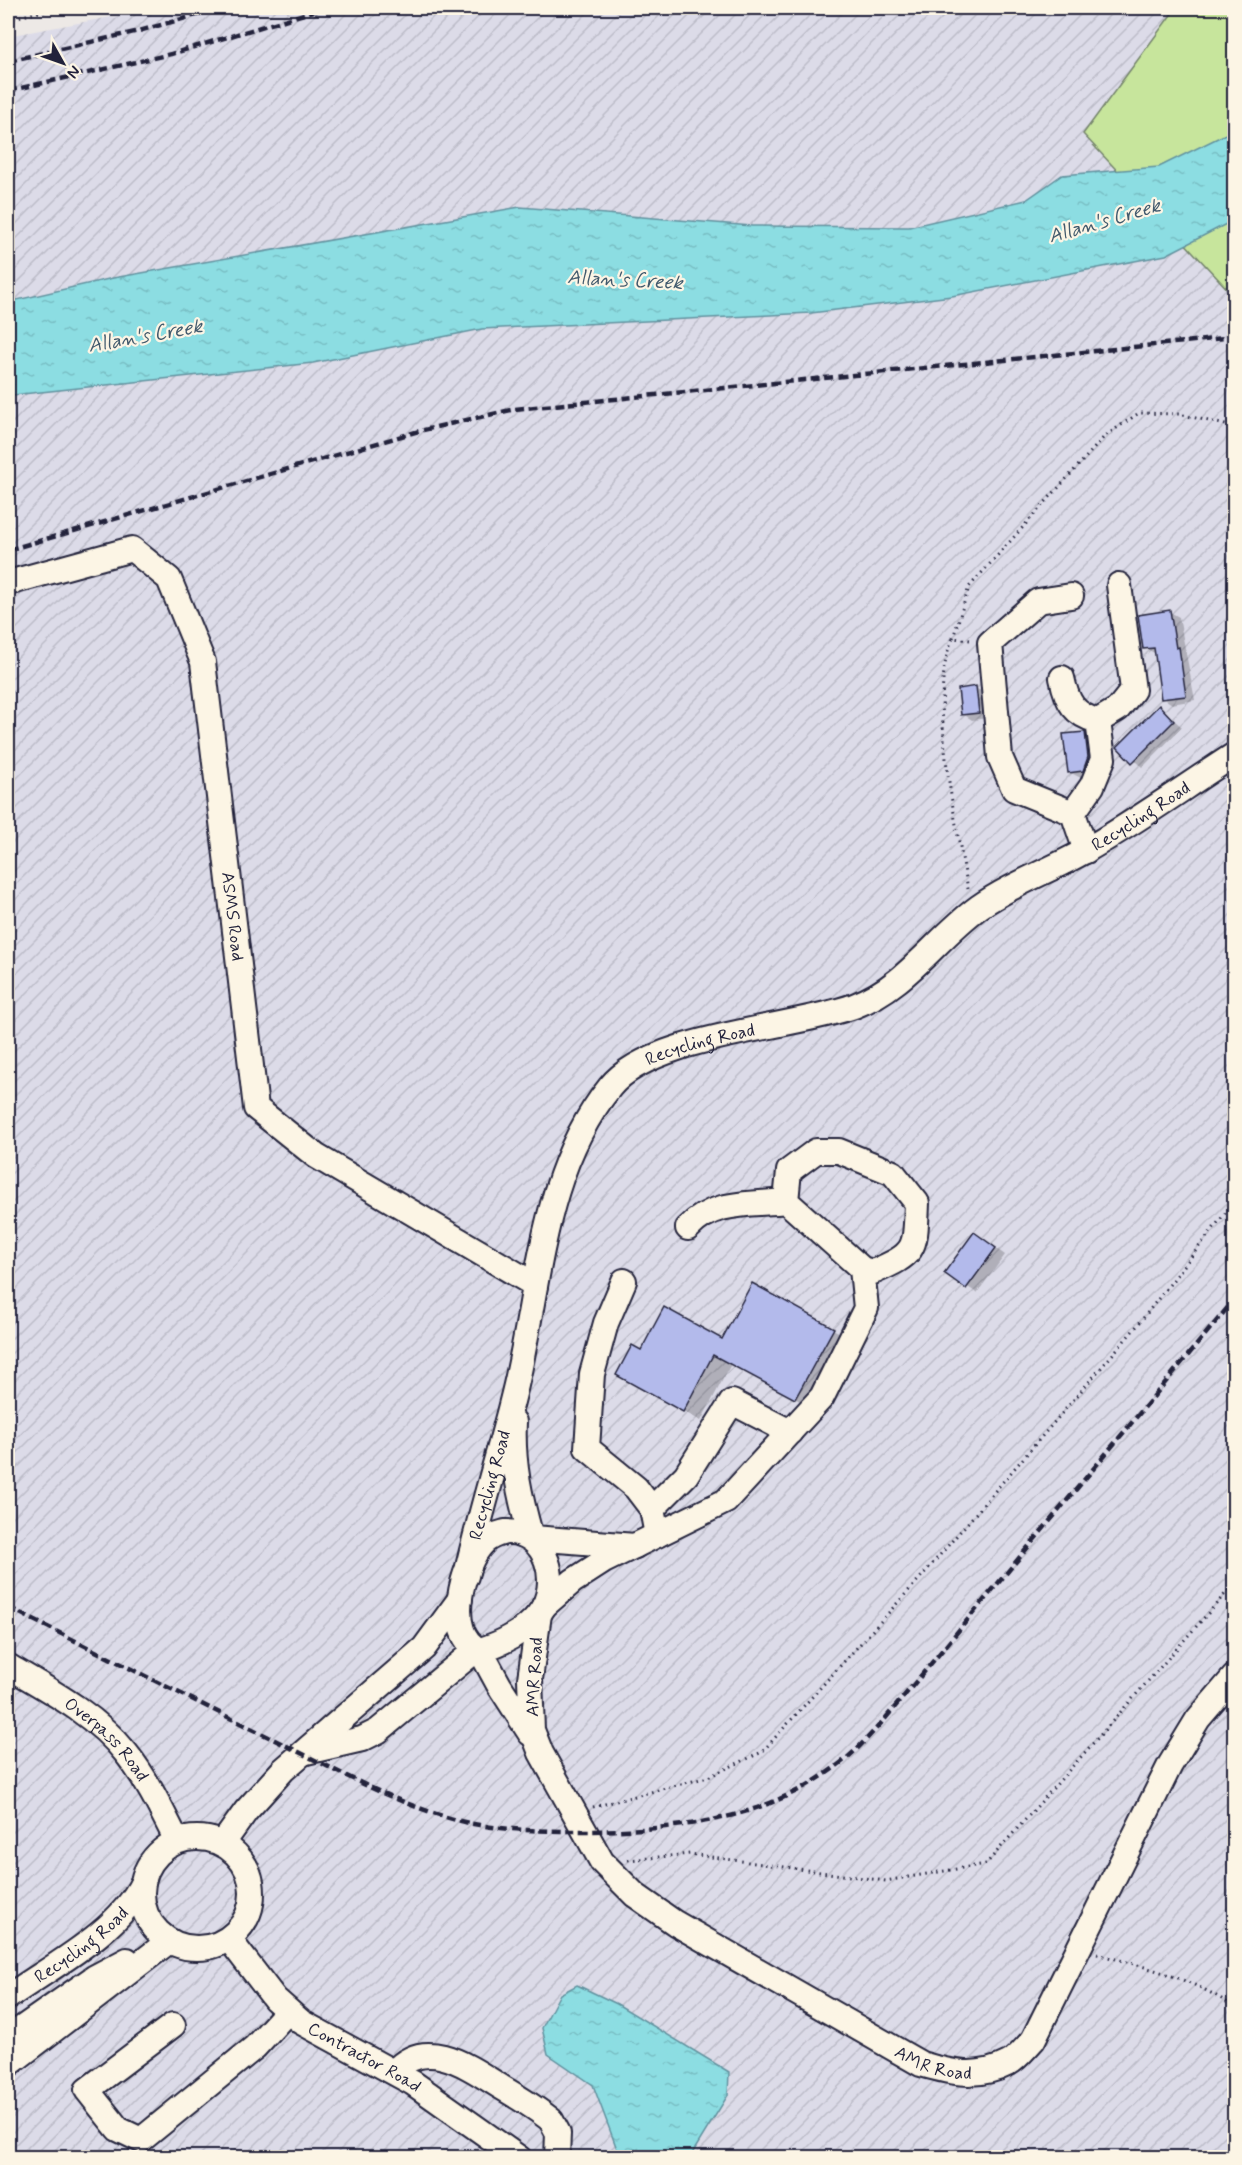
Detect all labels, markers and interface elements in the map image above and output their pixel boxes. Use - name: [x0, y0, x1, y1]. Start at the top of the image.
- north arrow: [33, 33, 93, 93]
- text: N: [62, 61, 85, 83]
- water label: Allan's Creek: [1045, 192, 1165, 250]
- water label: Allan's Creek: [567, 264, 685, 297]
- water label: Allan's Creek: [86, 313, 206, 360]
- street label: Recycling Road: [1087, 776, 1195, 858]
- street label: ASMS Road: [215, 871, 249, 962]
- street label: Recycling Road: [642, 1018, 757, 1072]
- street label: Recycling Road: [464, 1428, 517, 1543]
- street label: AMR Road: [521, 1637, 549, 1717]
- street label: Overpass Road: [59, 1692, 154, 1786]
- street label: Recycling Road: [30, 1902, 134, 1989]
- street label: Contractor Road: [303, 2017, 426, 2098]
- street label: AMR Road: [890, 2040, 972, 2086]

